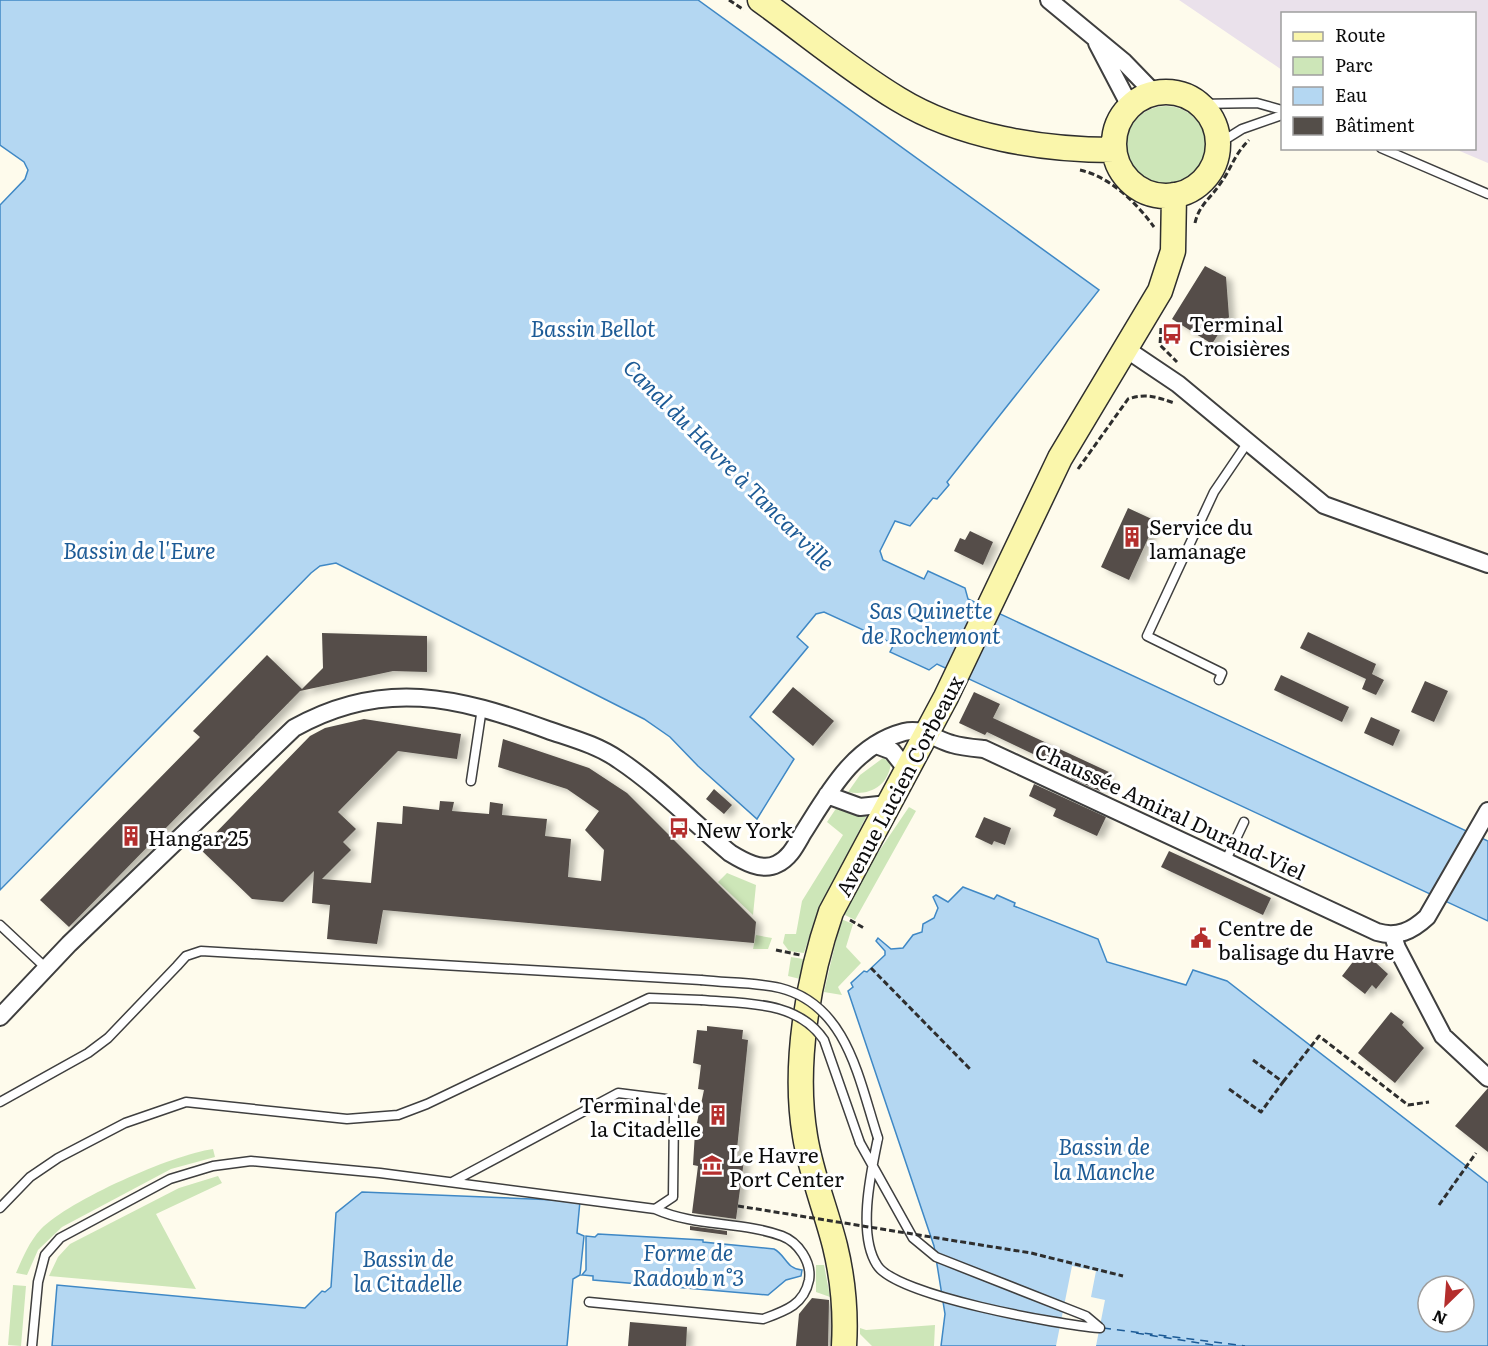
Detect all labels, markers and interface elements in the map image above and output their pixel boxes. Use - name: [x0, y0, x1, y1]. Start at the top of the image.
- legend: [1281, 12, 1476, 150]
- text: Route: [1335, 21, 1385, 48]
- text: Parc: [1335, 51, 1373, 78]
- text: Eau: [1335, 81, 1367, 108]
- text: Bâtiment: [1335, 111, 1415, 138]
- place label: Terminal Croisières: [1189, 307, 1290, 362]
- water label: Bassin Bellot: [530, 311, 656, 344]
- bus stop icon: Terminal Croisières: [1160, 322, 1184, 346]
- water label: Canal du Havre à Tancarville: [617, 351, 843, 577]
- place label: Service du lamanage: [1149, 510, 1253, 565]
- building icon: Service du lamanage: [1120, 525, 1144, 549]
- water label: Bassin de l'Eure: [63, 533, 215, 566]
- water label: Sas Quinette de Rochemont: [861, 593, 1001, 651]
- street label: Avenue Lucien Corbeaux: [826, 669, 970, 901]
- street label: Chaussée Amiral Durand-Viel: [1031, 733, 1311, 887]
- place label: New York: [696, 813, 793, 844]
- bus stop icon: New York: [667, 816, 691, 840]
- place label: Hangar 25: [148, 821, 249, 852]
- building icon: Hangar 25: [119, 824, 143, 848]
- place label: Centre de balisage du Havre: [1218, 911, 1395, 966]
- public building icon: Centre de balisage du Havre: [1189, 926, 1213, 950]
- place label: Terminal de la Citadelle: [579, 1088, 701, 1143]
- building icon: Terminal de la Citadelle: [706, 1103, 730, 1127]
- water label: Bassin de la Manche: [1053, 1129, 1155, 1187]
- place label: Le Havre Port Center: [729, 1138, 844, 1193]
- museum icon: Le Havre Port Center: [700, 1153, 724, 1177]
- water label: Forme de Radoub n°3: [632, 1235, 744, 1293]
- water label: Bassin de la Citadelle: [354, 1241, 462, 1299]
- north arrow: [1416, 1274, 1476, 1334]
- text: N: [1428, 1305, 1450, 1332]

